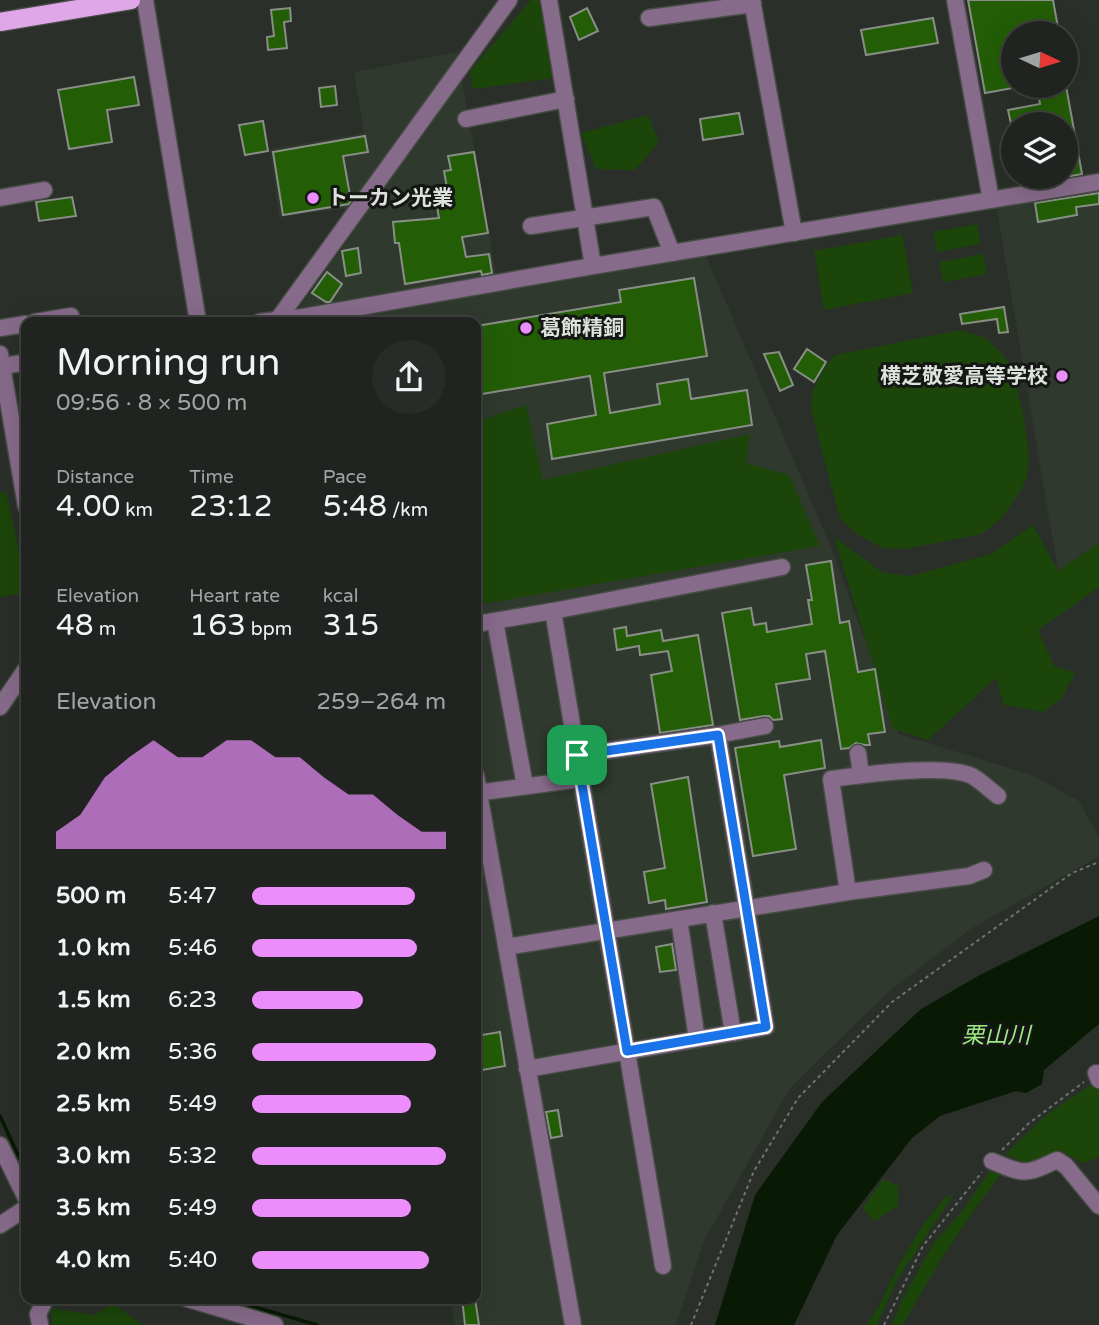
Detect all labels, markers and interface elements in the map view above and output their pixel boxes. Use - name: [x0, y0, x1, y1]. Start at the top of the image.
- north arrow: [1001, 21, 1078, 98]
- map controls: [1001, 21, 1078, 189]
- button: layers: [1001, 112, 1078, 189]
- place label: トーカン光業: [327, 186, 453, 211]
- marker: トーカン光業: [305, 190, 321, 206]
- place label: 葛飾精銅: [540, 316, 624, 341]
- marker: 葛飾精銅: [518, 320, 534, 336]
- text: Morning run: [56, 340, 280, 386]
- button: share: [372, 340, 446, 414]
- place label: 横芝敬愛高等学校: [880, 364, 1048, 389]
- marker: 横芝敬愛高等学校: [1054, 368, 1070, 384]
- text: 09:56 · 8 × 500 m: [56, 389, 247, 417]
- text: Distance: [56, 466, 134, 488]
- text: Time: [189, 466, 234, 488]
- text: Pace: [323, 466, 366, 488]
- text: 4.00: [56, 488, 120, 525]
- text: 23:12: [189, 488, 273, 525]
- text: 5:48: [323, 488, 387, 525]
- text: km: [120, 499, 153, 521]
- text: /km: [387, 499, 428, 521]
- text: Elevation: [56, 585, 139, 607]
- text: Heart rate: [189, 585, 280, 607]
- text: kcal: [323, 585, 358, 607]
- text: 48: [56, 607, 94, 644]
- text: 163: [189, 607, 246, 644]
- text: 315: [323, 607, 379, 644]
- text: m: [94, 618, 116, 640]
- text: bpm: [246, 618, 292, 640]
- text: Elevation: [56, 688, 157, 716]
- text: 259–264 m: [317, 688, 446, 716]
- pin: [547, 725, 607, 785]
- icon: arrive: [558, 736, 596, 774]
- text: 500 m: [56, 882, 126, 910]
- text: 5:47: [168, 882, 217, 910]
- text: 1.0 km: [56, 934, 131, 962]
- text: 5:46: [168, 934, 217, 962]
- text: 1.5 km: [56, 986, 131, 1014]
- text: 6:23: [168, 986, 217, 1014]
- water label: 栗山川: [962, 1022, 1034, 1050]
- text: 2.0 km: [56, 1038, 131, 1066]
- text: 5:36: [168, 1038, 217, 1066]
- text: 2.5 km: [56, 1090, 131, 1118]
- text: 5:49: [168, 1090, 217, 1118]
- text: 3.0 km: [56, 1142, 131, 1170]
- text: 5:32: [168, 1142, 217, 1170]
- text: 3.5 km: [56, 1194, 131, 1222]
- text: 5:49: [168, 1194, 217, 1222]
- text: 4.0 km: [56, 1246, 131, 1274]
- text: 5:40: [168, 1246, 217, 1274]

